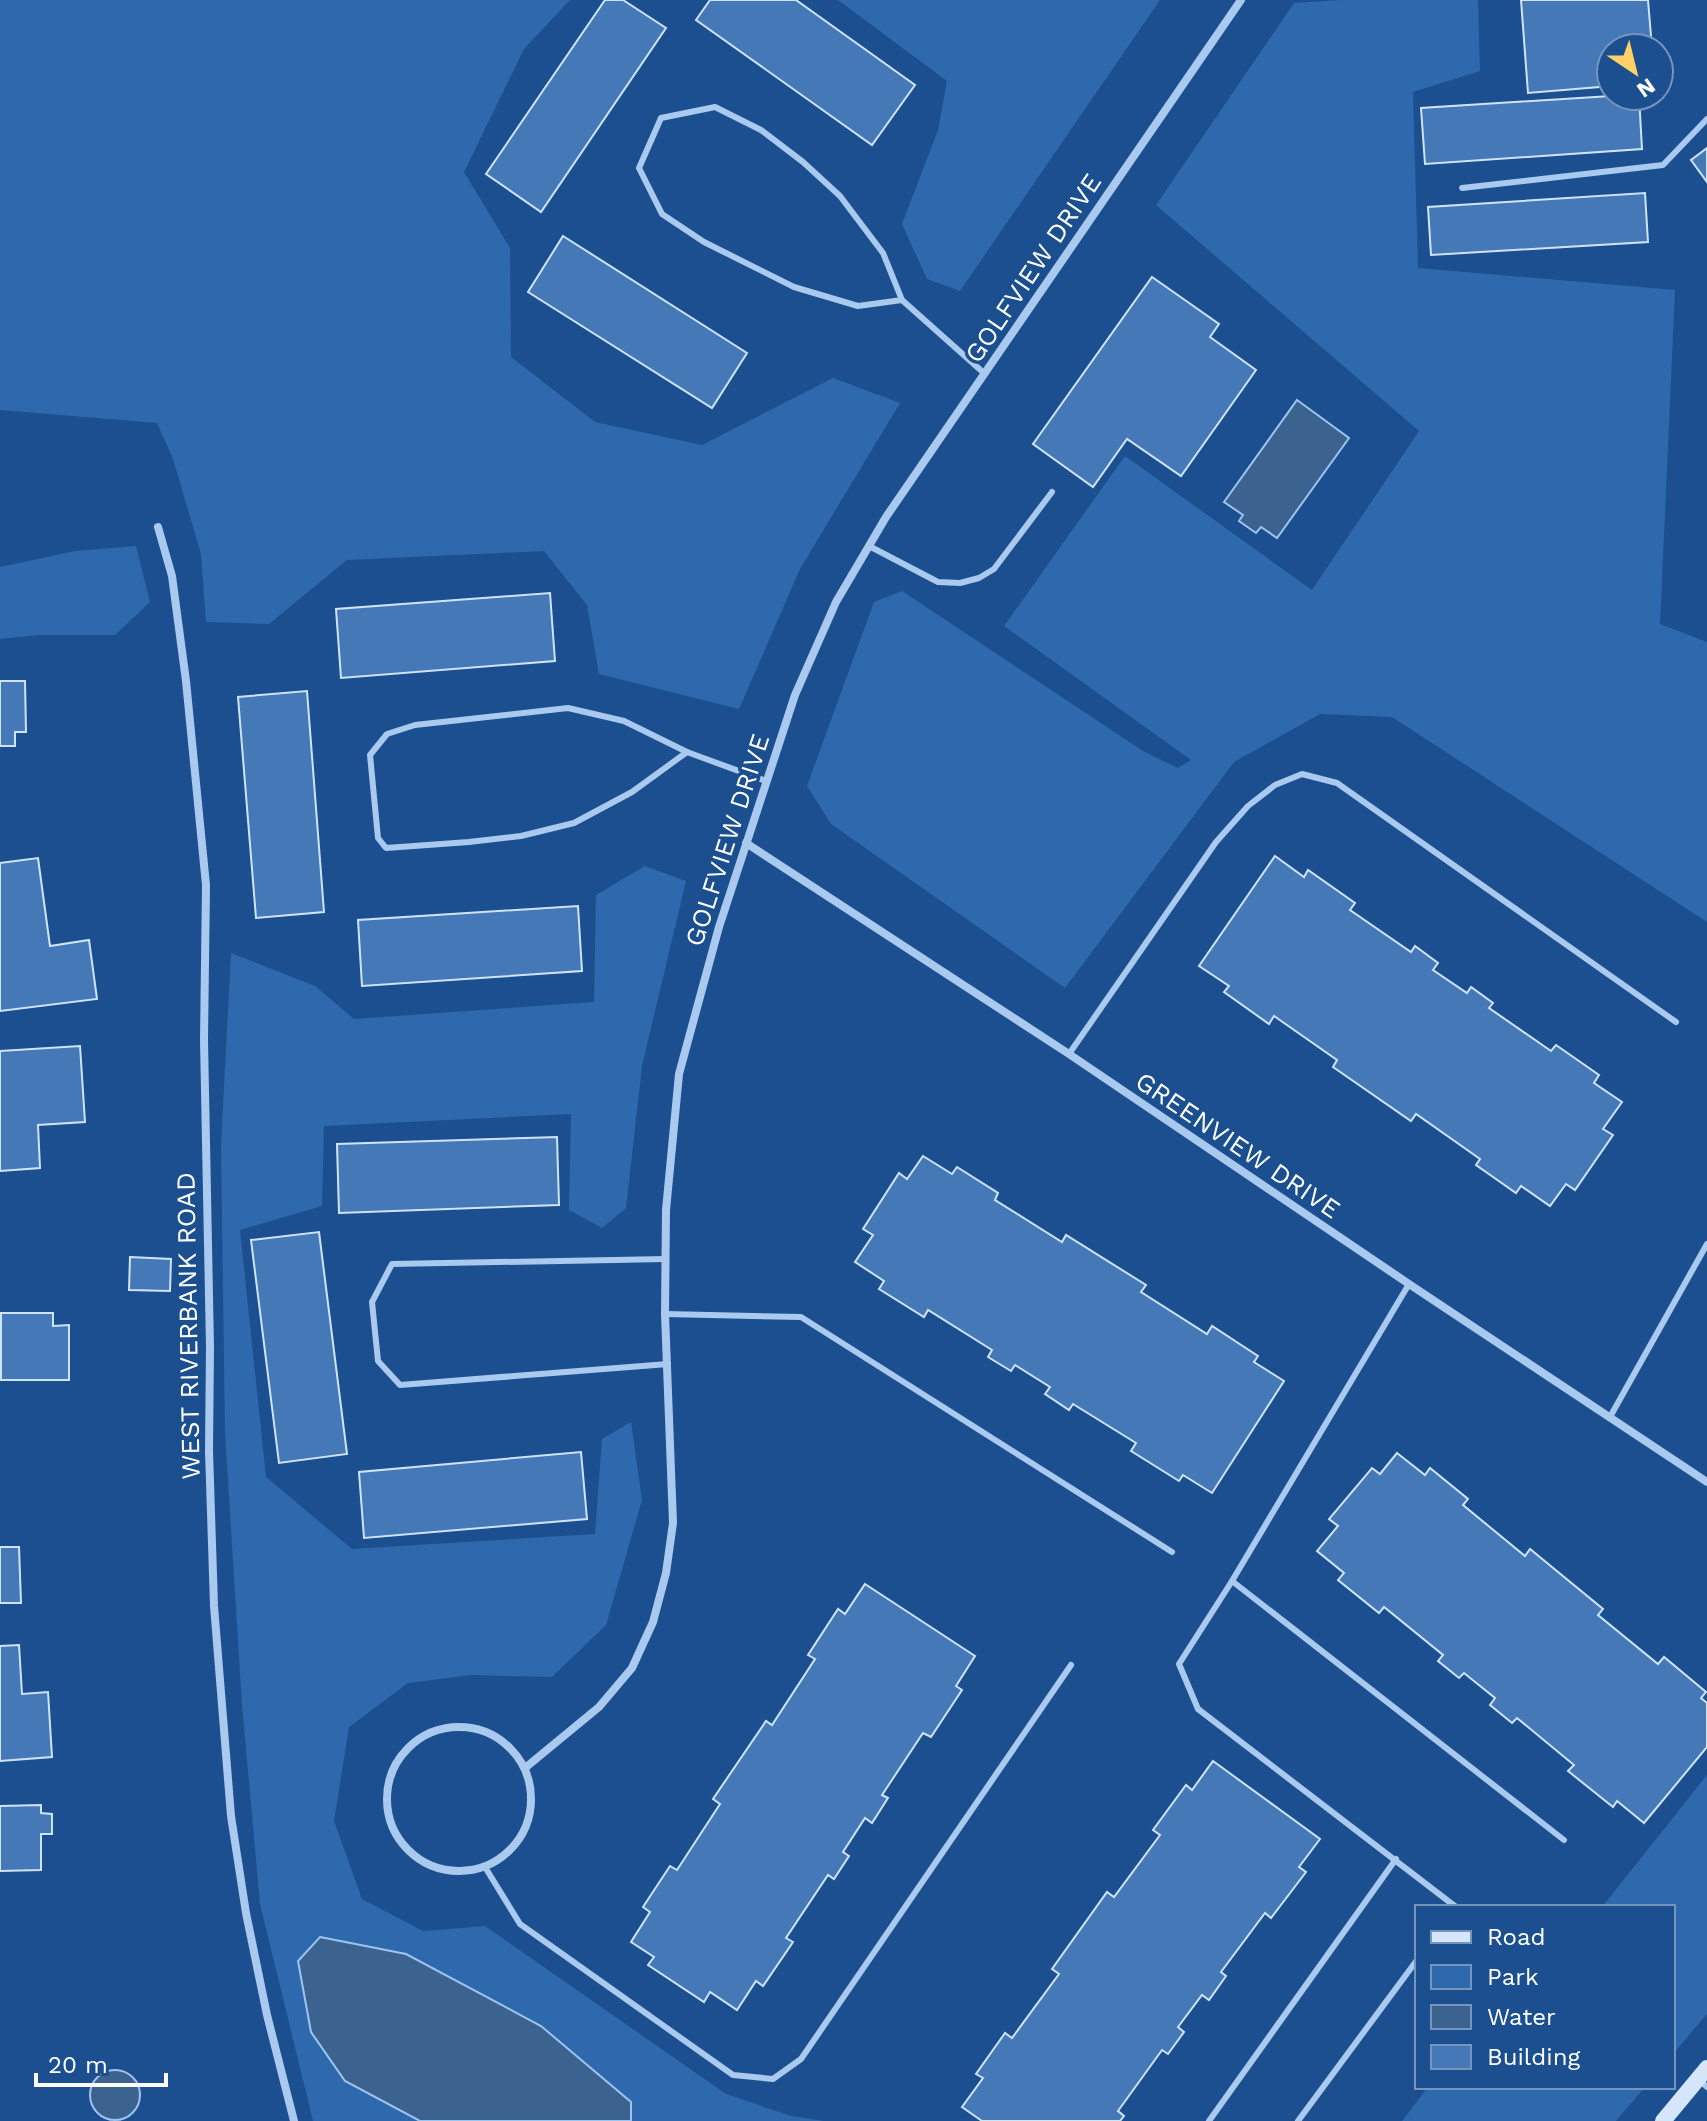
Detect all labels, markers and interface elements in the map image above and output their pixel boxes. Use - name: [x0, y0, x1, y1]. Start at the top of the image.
- north arrow: [1595, 32, 1675, 112]
- text: N: [1632, 73, 1660, 103]
- street label: GOLFVIEW DRIVE: [959, 168, 1107, 368]
- street label: GOLFVIEW DRIVE: [679, 730, 775, 950]
- street label: GREENVIEW DRIVE: [1130, 1065, 1346, 1225]
- street label: WEST RIVERBANK ROAD: [170, 1172, 206, 1480]
- legend: [1415, 1905, 1675, 2089]
- text: Road: [1487, 1923, 1546, 1951]
- text: Park: [1487, 1963, 1539, 1991]
- text: Water: [1487, 2003, 1556, 2031]
- scale bar: [36, 2037, 166, 2087]
- text: Building: [1487, 2043, 1580, 2071]
- text: 20 m: [48, 2051, 108, 2079]

